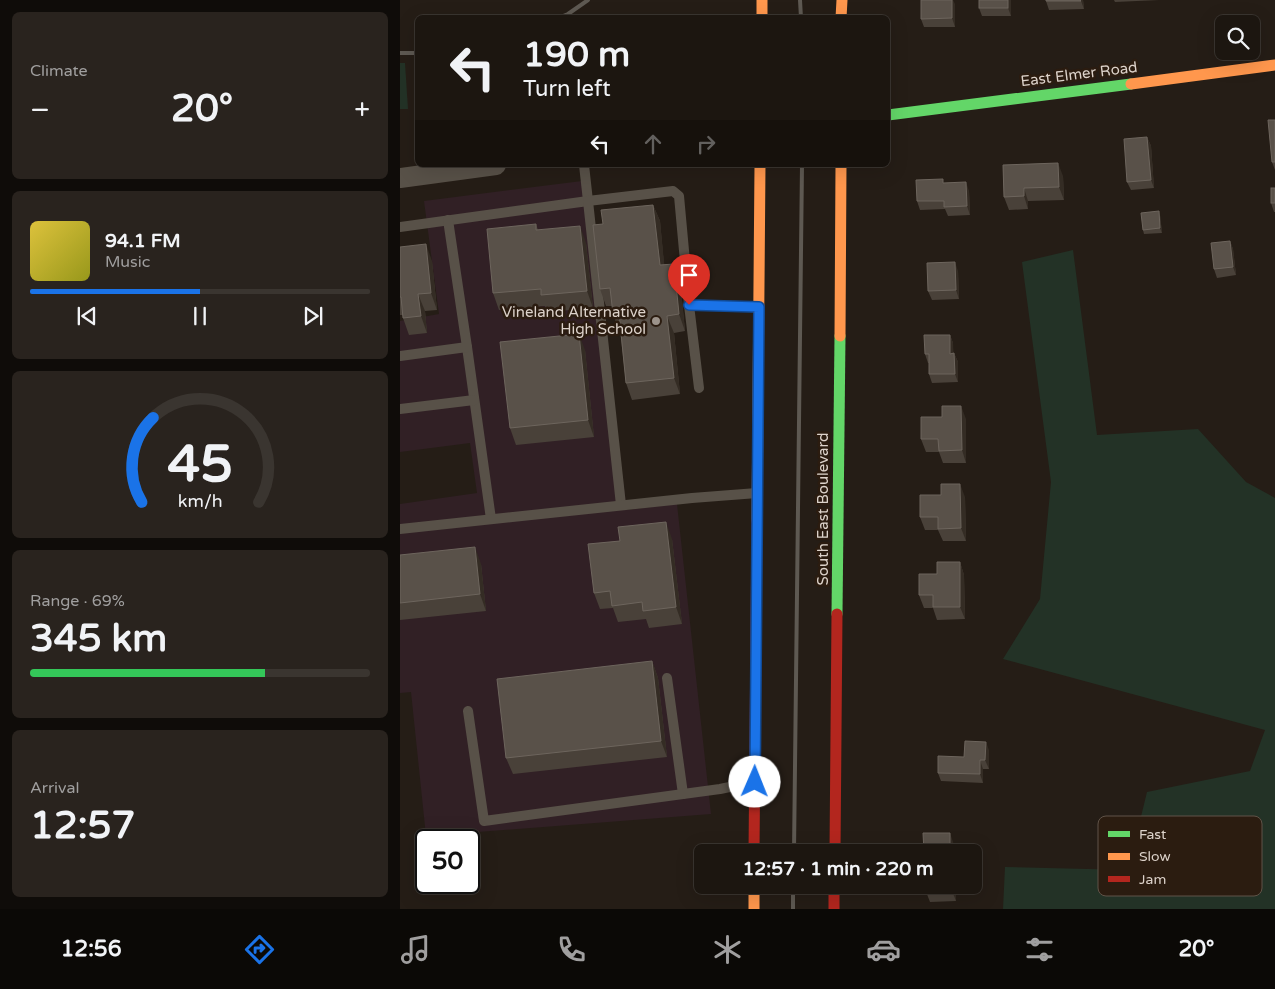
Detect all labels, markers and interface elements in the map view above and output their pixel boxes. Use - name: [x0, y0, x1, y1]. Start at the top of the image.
- map controls: [1215, 15, 1260, 60]
- button: search: [1215, 15, 1260, 60]
- text: 190 m: [523, 34, 630, 76]
- icon: left: [440, 35, 505, 100]
- street label: East Elmer Road: [1020, 58, 1138, 90]
- text: Climate: [30, 61, 88, 81]
- text: Turn left: [523, 76, 611, 102]
- text: 20°: [171, 86, 233, 132]
- text: −: [30, 93, 50, 127]
- text: +: [354, 93, 370, 127]
- icon: left: [586, 130, 614, 158]
- icon: ahead: [639, 130, 667, 158]
- icon: right: [692, 130, 720, 158]
- text: 94.1 FM: [105, 230, 181, 252]
- text: Music: [105, 252, 150, 272]
- pin: [668, 254, 710, 305]
- icon: arrive: [675, 261, 703, 289]
- icon: previous: [73, 302, 101, 330]
- icon: pause: [186, 302, 214, 330]
- icon: next: [299, 302, 327, 330]
- place label: Vineland Alternative High School: [502, 303, 646, 338]
- marker: Vineland Alternative High School: [650, 315, 662, 327]
- text: 45: [167, 433, 233, 496]
- street label: South East Boulevard: [814, 433, 832, 585]
- text: km/h: [178, 491, 222, 512]
- text: Range · 69%: [30, 591, 125, 611]
- text: 345 km: [30, 616, 167, 662]
- position arrow: [728, 755, 780, 807]
- text: Arrival: [30, 778, 79, 798]
- text: 12:57: [30, 803, 135, 849]
- legend: [1098, 816, 1262, 896]
- text: Fast: [1139, 826, 1167, 843]
- speed limit sign: 50: [415, 829, 480, 894]
- text: Slow: [1139, 848, 1171, 865]
- text: 12:57 · 1 min · 220 m: [742, 858, 934, 880]
- text: Jam: [1139, 871, 1166, 888]
- icon: directions: [242, 932, 277, 967]
- icon: music: [398, 932, 433, 967]
- icon: phone: [554, 932, 589, 967]
- icon: climate: [710, 932, 745, 967]
- icon: car: [866, 932, 901, 967]
- icon: filters: [1022, 932, 1057, 967]
- text: 12:56: [61, 936, 121, 962]
- text: 20°: [1178, 936, 1214, 962]

